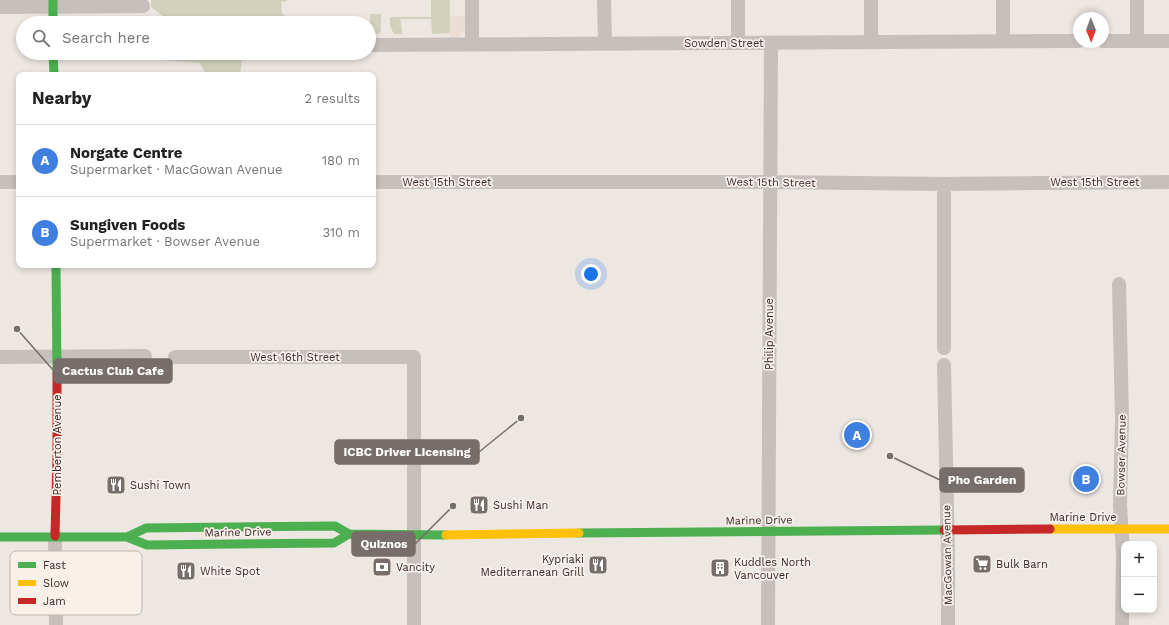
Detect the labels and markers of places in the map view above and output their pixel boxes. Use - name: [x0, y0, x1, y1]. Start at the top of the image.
- callout: Cactus Club Cafe: [54, 359, 172, 383]
- pin: A: [844, 420, 870, 450]
- callout: ICBC Driver Licensing: [335, 440, 479, 464]
- pin: B: [1073, 464, 1099, 494]
- callout: Pho Garden: [940, 468, 1024, 492]
- restaurant icon: Sushi Town: [105, 474, 127, 496]
- place label: Sushi Town: [130, 479, 191, 492]
- restaurant icon: Sushi Man: [468, 494, 490, 516]
- place label: Sushi Man: [493, 499, 548, 512]
- callout: Quiznos: [352, 532, 415, 556]
- place label: Kypriaki Mediterranean Grill: [480, 553, 585, 579]
- supermarket icon: Bulk Barn: [971, 553, 993, 575]
- restaurant icon: Kypriaki Mediterranean Grill: [587, 554, 609, 576]
- bank icon: Vancity: [371, 556, 393, 578]
- place label: Kuddles North Vancouver: [734, 556, 811, 582]
- building icon: Kuddles North Vancouver: [709, 557, 731, 579]
- place label: Bulk Barn: [996, 558, 1048, 571]
- restaurant icon: White Spot: [175, 560, 197, 582]
- place label: Vancity: [396, 561, 435, 574]
- place label: White Spot: [200, 565, 260, 578]

